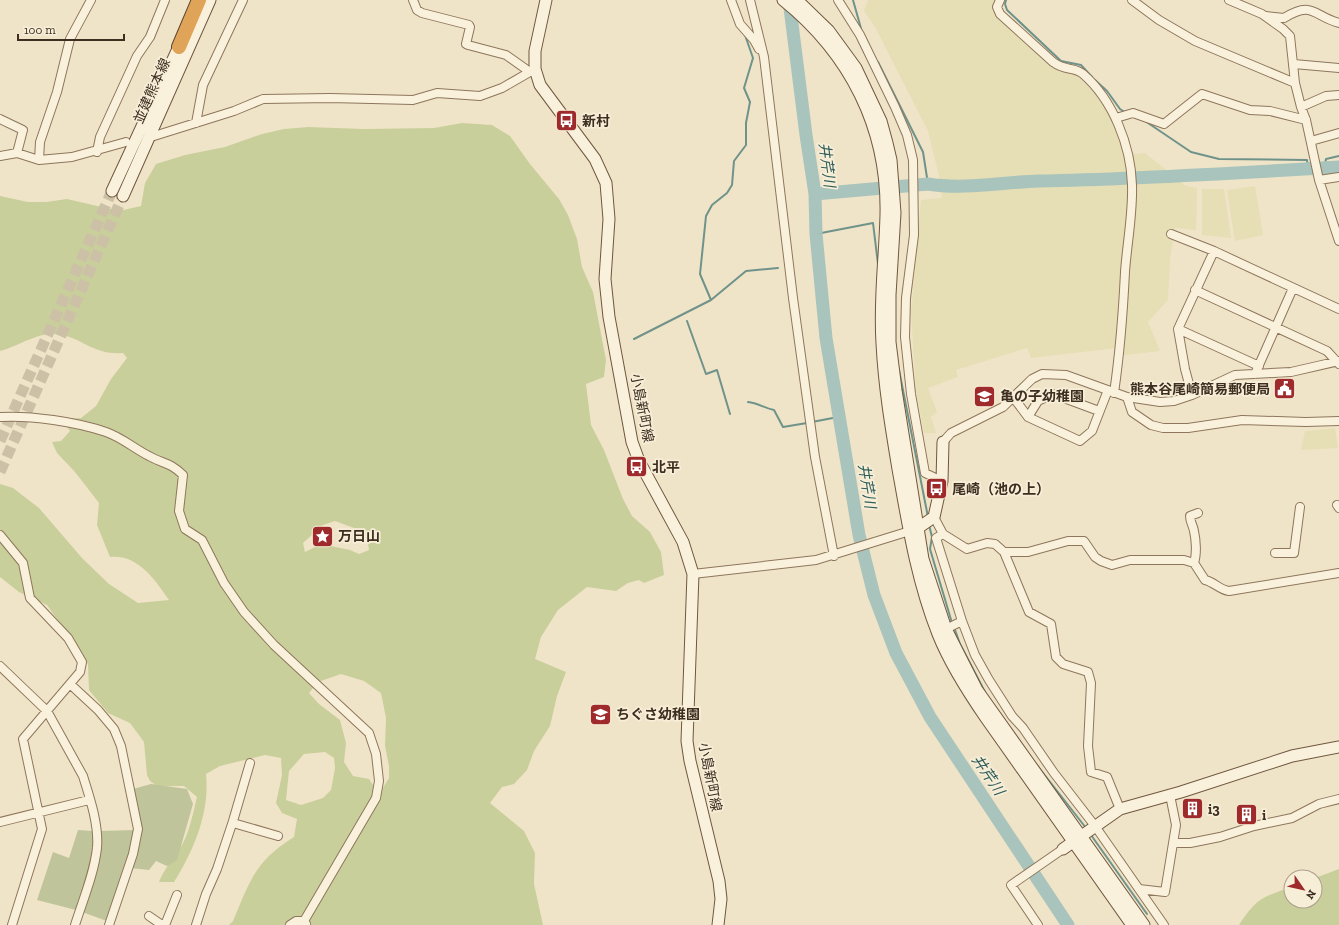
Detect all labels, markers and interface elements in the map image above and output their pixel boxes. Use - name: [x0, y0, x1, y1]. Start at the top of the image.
- scale bar: [18, 16, 124, 42]
- text: 100 m: [24, 23, 56, 37]
- street label: 並建熊本線: [130, 56, 174, 126]
- bus stop icon: 新村: [554, 108, 580, 134]
- place label: 新村: [582, 113, 610, 130]
- water label: 井芹川: [815, 142, 839, 190]
- street label: 小島新町線: [627, 372, 657, 444]
- public building icon: 熊本谷尾崎簡易郵便局: [1272, 376, 1298, 402]
- place label: 熊本谷尾崎簡易郵便局: [1130, 381, 1270, 398]
- school or university icon: 亀の子幼稚園: [971, 383, 997, 409]
- place label: 亀の子幼稚園: [1000, 388, 1084, 405]
- bus stop icon: 北平: [623, 454, 649, 480]
- place label: 北平: [652, 459, 680, 476]
- water label: 井芹川: [855, 462, 880, 512]
- bus stop icon: 尾崎（池の上）: [923, 476, 949, 502]
- place label: 尾崎（池の上）: [952, 481, 1050, 498]
- place icon: 万日山: [309, 523, 335, 549]
- place label: 万日山: [338, 528, 380, 545]
- school or university icon: ちぐさ幼稚園: [587, 701, 613, 727]
- place label: ちぐさ幼稚園: [616, 706, 700, 723]
- street label: 小島新町線: [695, 741, 725, 813]
- water label: 井芹川: [968, 751, 1009, 800]
- building icon: i3: [1180, 796, 1206, 822]
- place label: i3: [1208, 801, 1220, 818]
- building icon: i: [1234, 802, 1260, 828]
- place label: i: [1262, 807, 1266, 824]
- north arrow: [1283, 869, 1323, 909]
- text: N: [1303, 887, 1319, 902]

